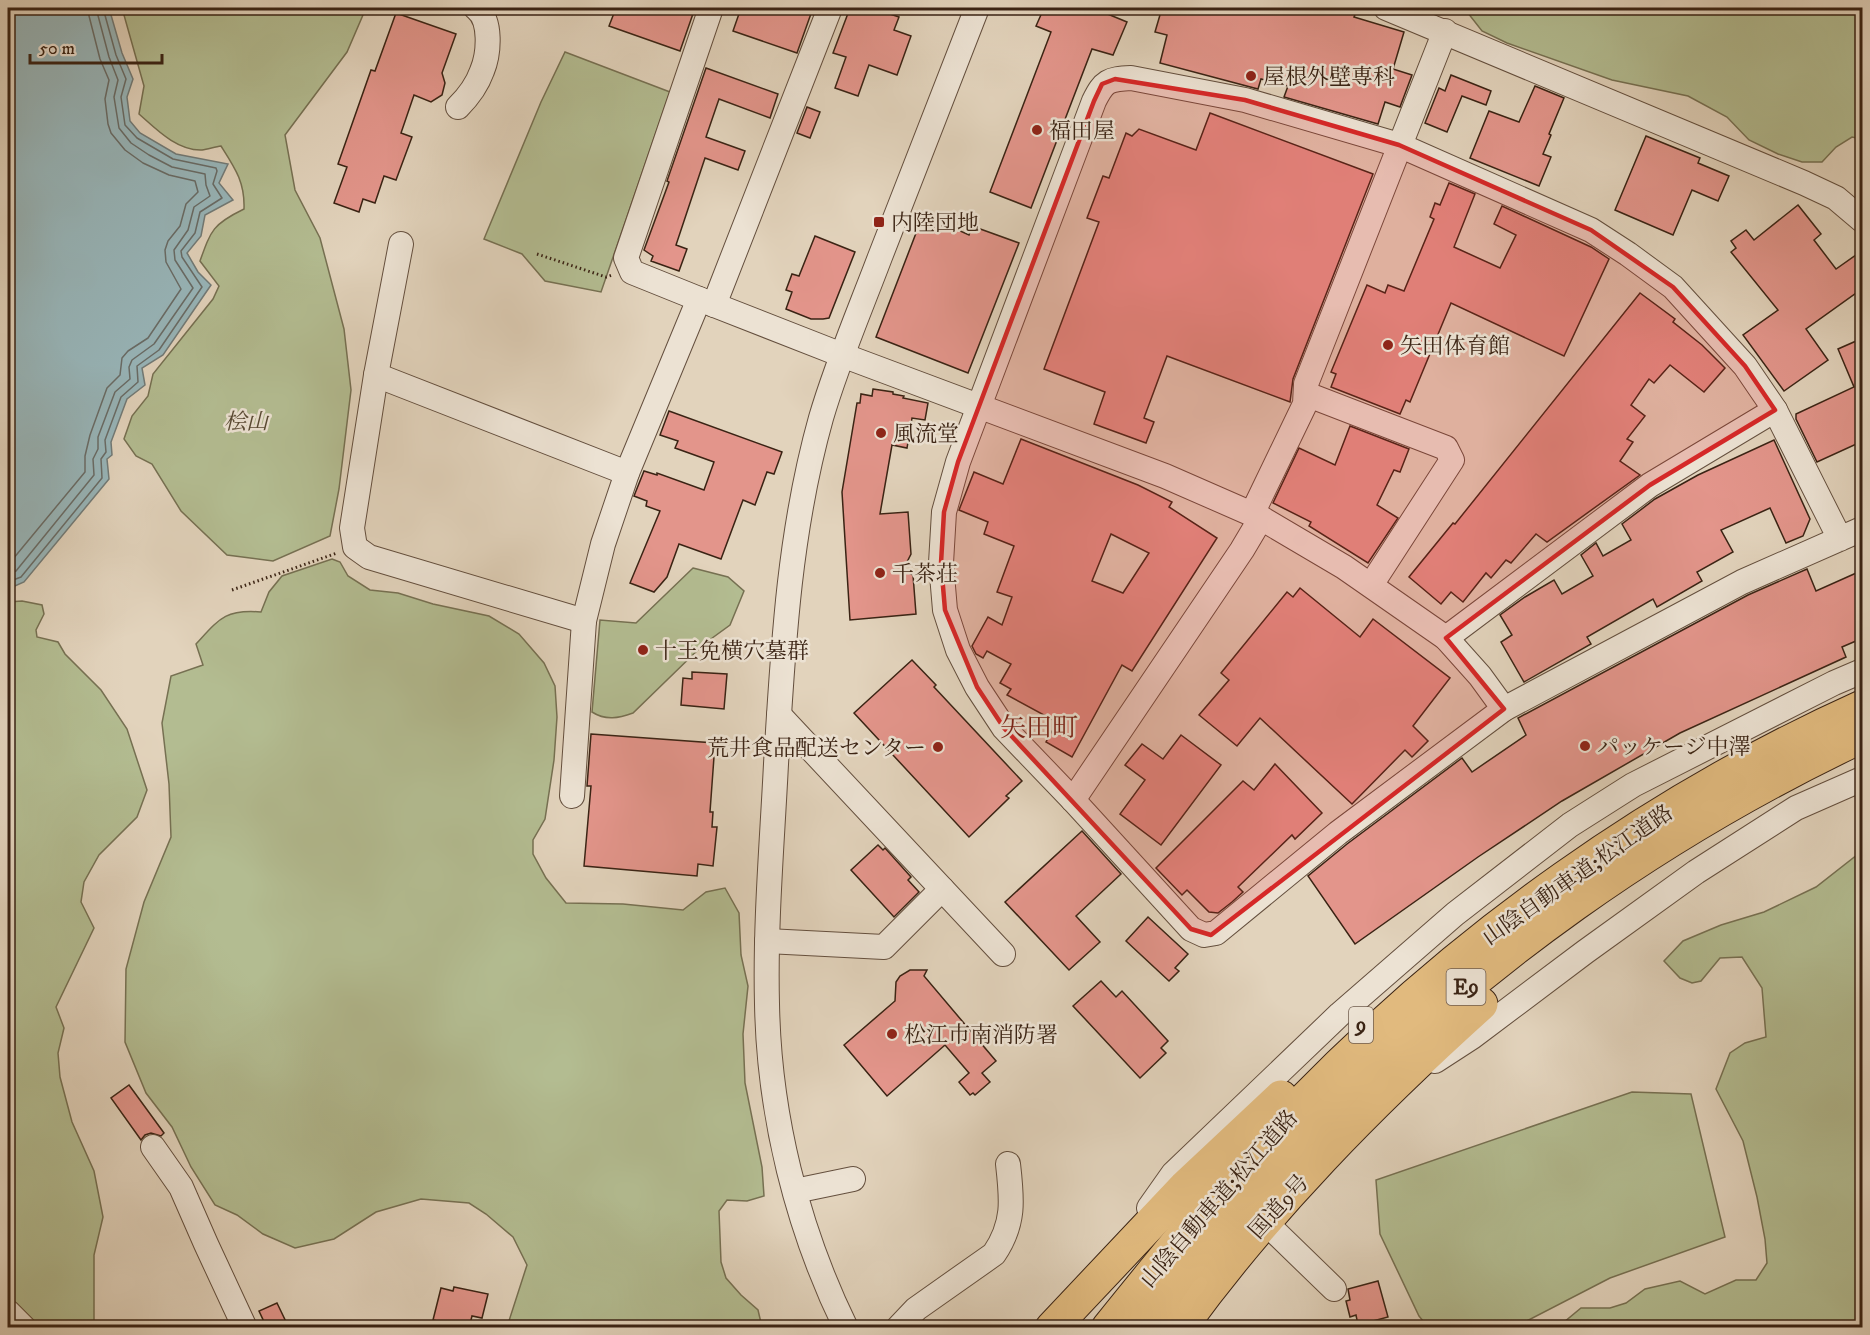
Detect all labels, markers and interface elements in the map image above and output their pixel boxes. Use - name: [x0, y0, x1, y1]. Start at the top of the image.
- scale bar: [30, 27, 162, 65]
- text: 50 m: [39, 38, 75, 60]
- place label: 屋根外壁専科: [1263, 64, 1395, 91]
- marker: 屋根外壁専科: [1244, 69, 1258, 83]
- place label: 福田屋: [1049, 118, 1115, 145]
- marker: 福田屋: [1030, 123, 1044, 137]
- place label: 内陸団地: [891, 210, 979, 237]
- marker: 内陸団地: [872, 215, 886, 229]
- place label: 矢田体育館: [1400, 333, 1510, 360]
- marker: 矢田体育館: [1381, 338, 1395, 352]
- park label: 桧山: [224, 409, 270, 436]
- place label: 風流堂: [893, 421, 959, 448]
- marker: 風流堂: [874, 426, 888, 440]
- place label: 千茶荘: [892, 561, 958, 588]
- marker: 千茶荘: [873, 566, 887, 580]
- place label: 十王免横穴墓群: [655, 638, 809, 665]
- marker: 十王免横穴墓群: [636, 643, 650, 657]
- district label: 矢田町: [1000, 712, 1078, 745]
- place label: パッケージ中澤: [1597, 734, 1751, 761]
- place label: 荒井食品配送センター: [707, 735, 926, 762]
- marker: パッケージ中澤: [1578, 739, 1592, 753]
- marker: 荒井食品配送センター: [931, 740, 945, 754]
- street label: 山陰自動車道;松江道路: [1477, 799, 1678, 951]
- road number: E9: [1446, 969, 1486, 1005]
- road number: 9: [1349, 1007, 1373, 1043]
- place label: 松江市南消防署: [904, 1022, 1058, 1049]
- marker: 松江市南消防署: [885, 1027, 899, 1041]
- street label: 山陰自動車道;松江道路: [1135, 1105, 1304, 1293]
- street label: 国道9号: [1243, 1169, 1315, 1245]

